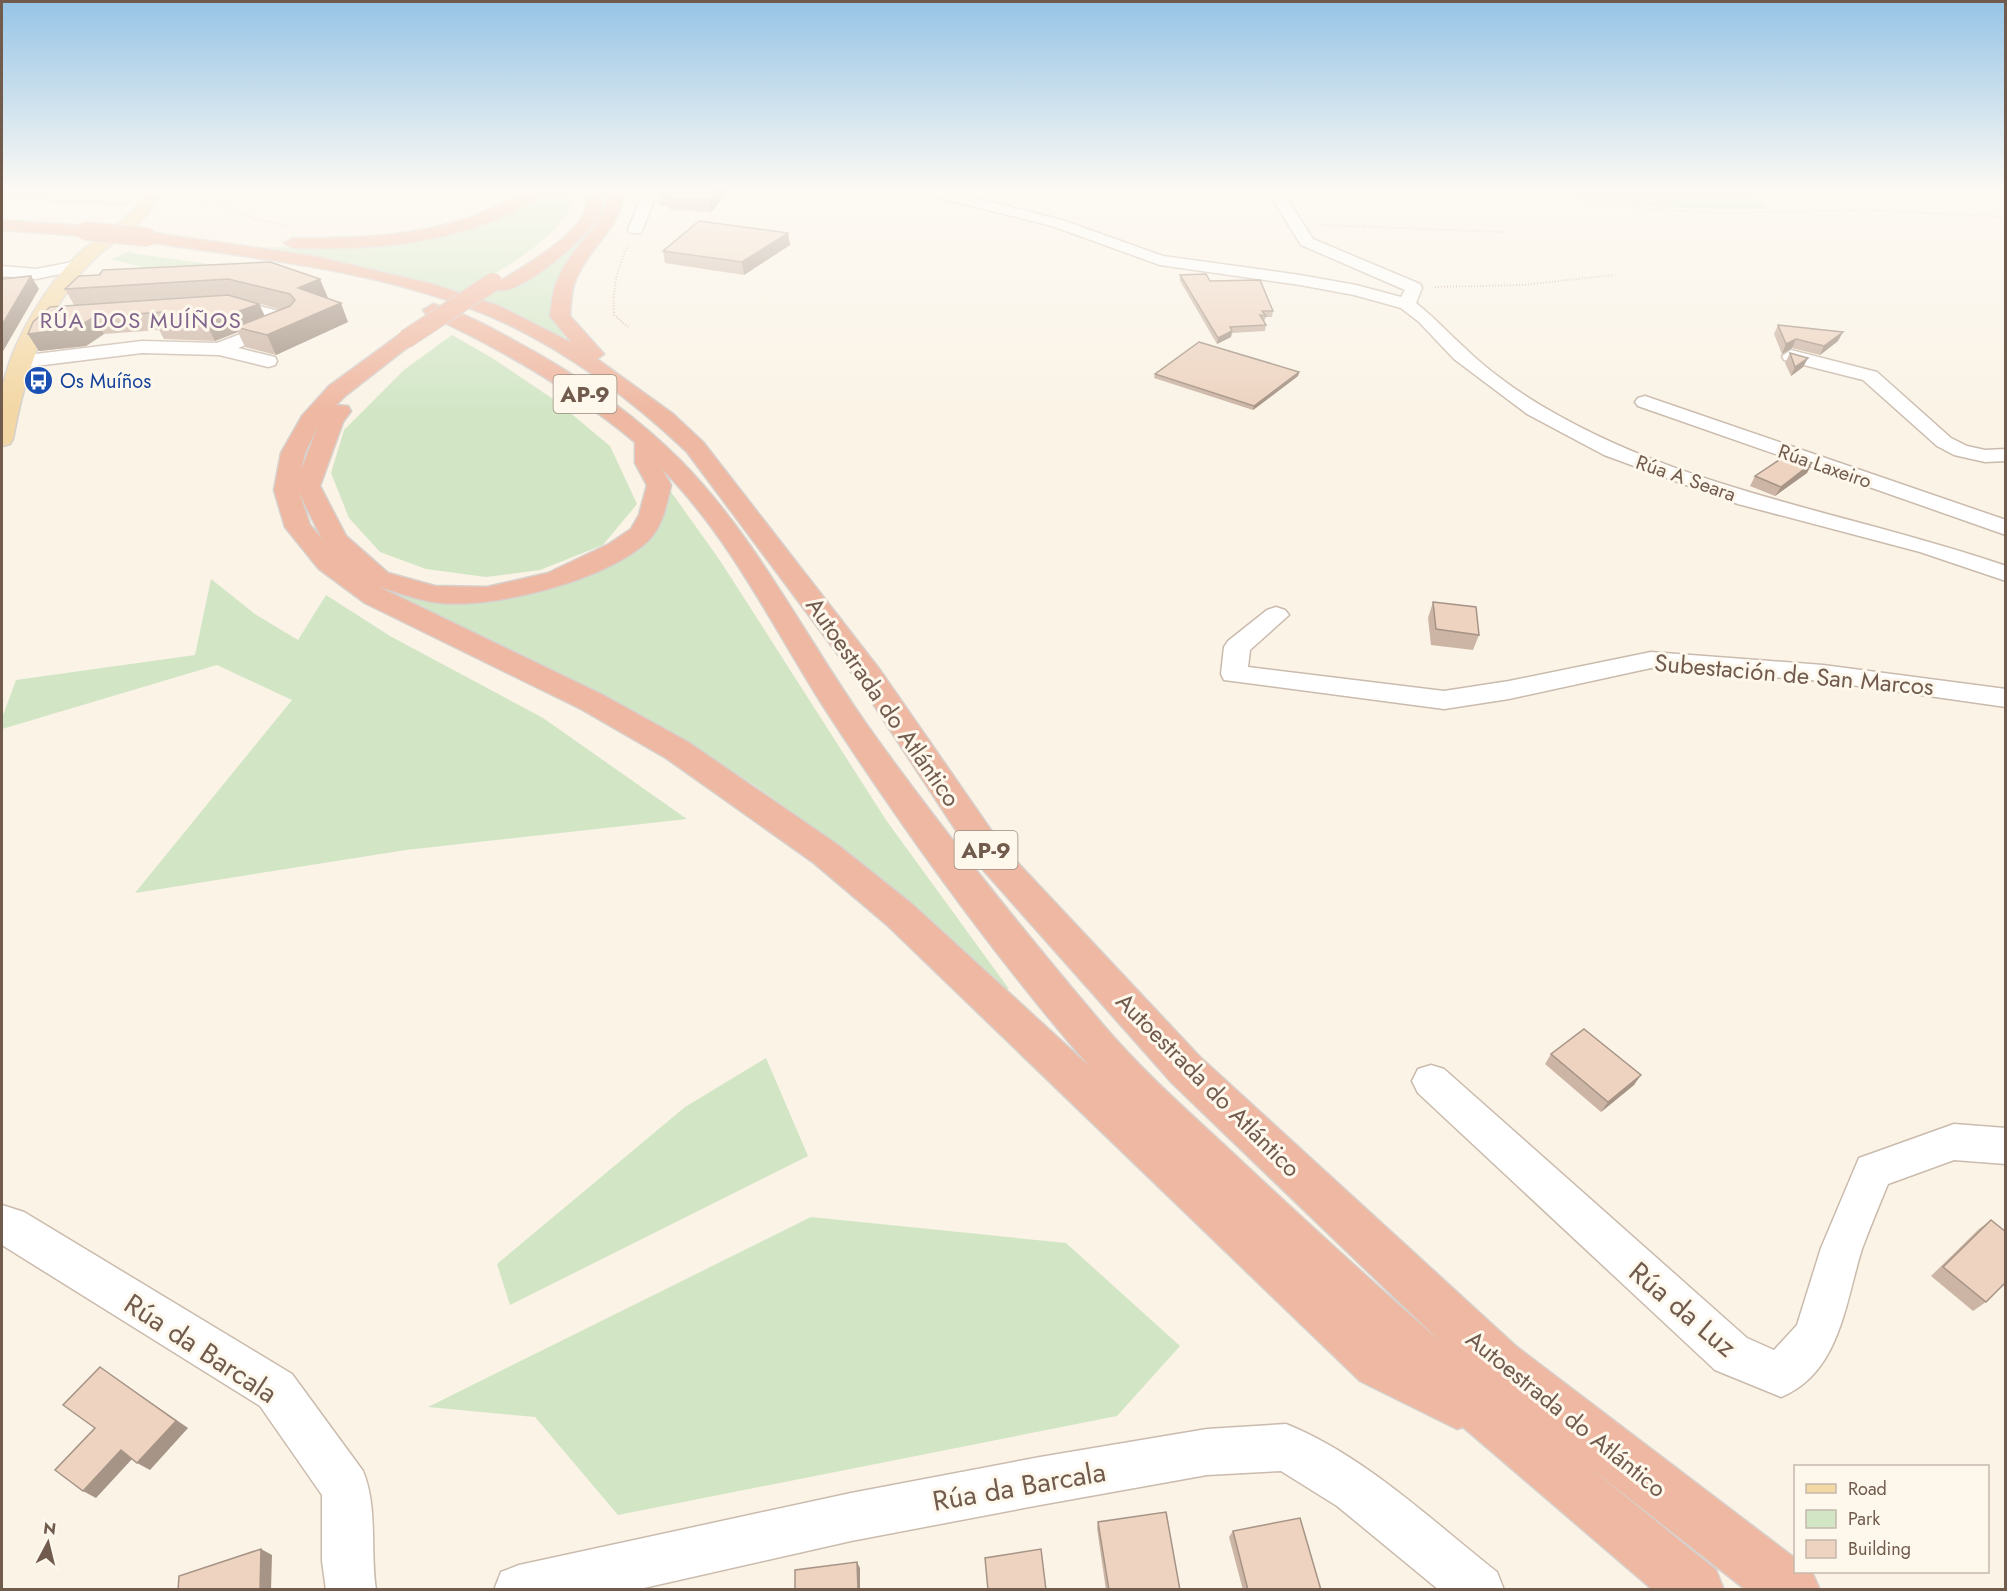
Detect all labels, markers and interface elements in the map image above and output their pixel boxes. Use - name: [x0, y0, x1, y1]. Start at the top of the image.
- district label: RÚA DOS MUÍÑOS: [40, 304, 242, 336]
- bus stop icon: Os Muíños: [23, 365, 55, 397]
- place label: Os Muíños: [60, 367, 151, 396]
- road number: AP-9: [554, 375, 616, 413]
- street label: Rúa Laxeiro: [1774, 437, 1875, 496]
- street label: Rúa A Seara: [1632, 448, 1740, 509]
- street label: Autoestrada do Atlántico: [798, 590, 969, 814]
- street label: Subestación de San Marcos: [1653, 645, 1935, 704]
- road number: AP-9: [954, 831, 1018, 869]
- street label: Autoestrada do Atlántico: [1108, 984, 1309, 1185]
- street label: Rúa da Luz: [1620, 1252, 1746, 1367]
- street label: Rúa da Barcala: [116, 1284, 285, 1413]
- street label: Autoestrada do Atlántico: [1459, 1322, 1674, 1505]
- street label: Rúa da Barcala: [929, 1451, 1109, 1522]
- legend: [1794, 1465, 1989, 1573]
- text: Road: [1848, 1476, 1887, 1502]
- text: Park: [1848, 1506, 1880, 1532]
- north arrow: [18, 1513, 78, 1573]
- text: N: [42, 1516, 57, 1541]
- text: Building: [1848, 1536, 1911, 1562]

